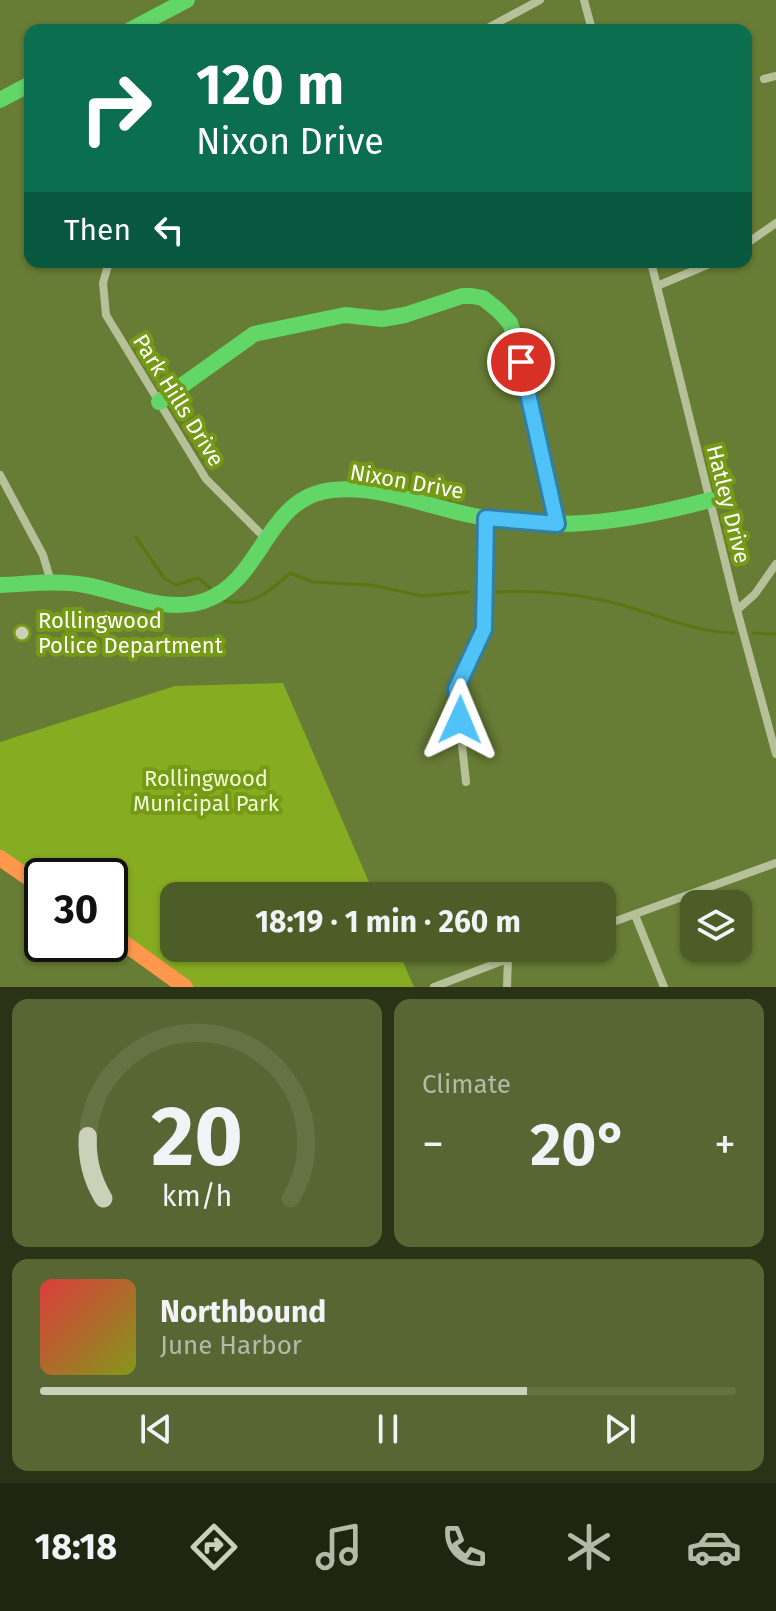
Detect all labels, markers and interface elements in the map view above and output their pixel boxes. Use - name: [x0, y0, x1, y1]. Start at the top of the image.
- text: 120 m: [196, 52, 344, 119]
- icon: right: [64, 56, 168, 160]
- text: Nixon Drive: [196, 120, 384, 164]
- icon: left: [147, 208, 191, 252]
- text: Then: [64, 212, 131, 248]
- pin: [487, 328, 555, 396]
- street label: Park Hills Drive: [127, 329, 230, 471]
- icon: arrive: [499, 340, 543, 384]
- street label: Hatley Drive: [701, 442, 756, 566]
- street label: Nixon Drive: [348, 458, 466, 505]
- place label: Rollingwood Police Department: [38, 607, 223, 659]
- marker: Rollingwood Police Department: [13, 624, 31, 642]
- position arrow: [418, 678, 502, 762]
- park label: Rollingwood Municipal Park: [133, 765, 280, 817]
- speed limit sign: 30: [24, 858, 128, 962]
- map controls: [680, 890, 752, 962]
- button: layers: [680, 890, 752, 962]
- text: 18:19 · 1 min · 260 m: [255, 904, 521, 940]
- text: Climate: [422, 1069, 511, 1100]
- text: 20: [151, 1087, 243, 1187]
- text: 20°: [530, 1109, 628, 1181]
- text: −: [422, 1118, 444, 1171]
- text: +: [714, 1118, 736, 1171]
- text: km/h: [162, 1179, 232, 1214]
- text: Northbound: [160, 1294, 326, 1330]
- text: June Harbor: [160, 1330, 302, 1361]
- icon: previous: [134, 1407, 178, 1451]
- icon: pause: [366, 1407, 410, 1451]
- icon: next: [598, 1407, 642, 1451]
- icon: directions: [186, 1519, 242, 1575]
- icon: music: [311, 1519, 367, 1575]
- icon: phone: [436, 1519, 492, 1575]
- icon: climate: [561, 1519, 617, 1575]
- icon: car: [686, 1519, 742, 1575]
- text: 18:18: [34, 1525, 117, 1569]

